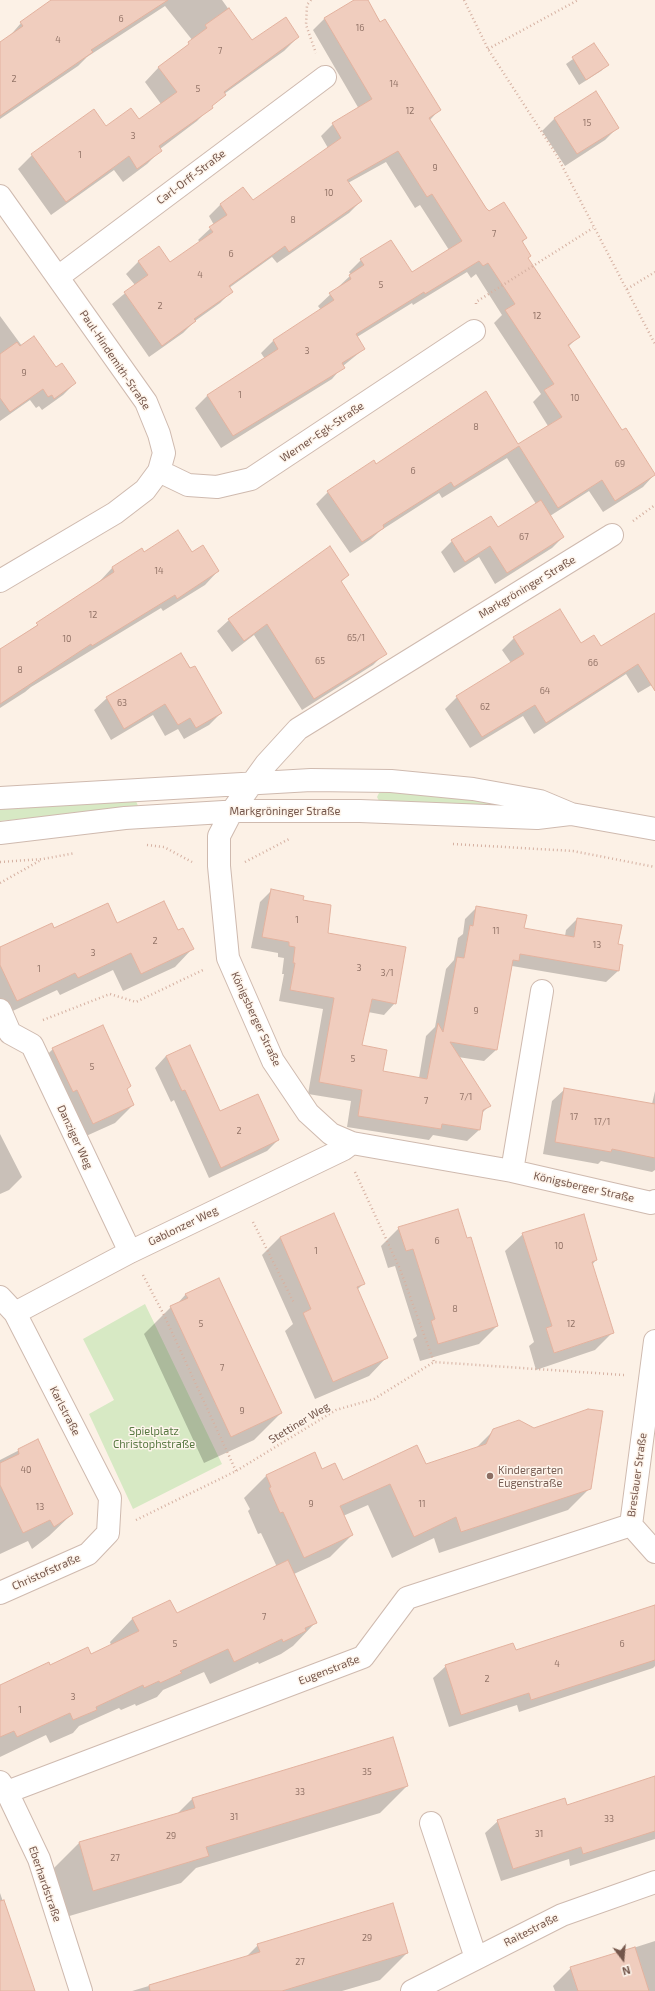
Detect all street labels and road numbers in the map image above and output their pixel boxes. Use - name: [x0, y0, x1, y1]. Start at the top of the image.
- street label: Carl-Orff-Straße: [154, 147, 228, 207]
- street label: Paul-Hindemith-Straße: [77, 308, 153, 412]
- street label: Werner-Egk-Straße: [278, 399, 366, 465]
- street label: Markgröninger Straße: [476, 553, 578, 621]
- street label: Markgröninger Straße: [230, 804, 340, 818]
- street label: Königsberger Straße: [228, 970, 284, 1068]
- street label: Danziger Weg: [54, 1103, 96, 1171]
- street label: Königsberger Straße: [532, 1169, 636, 1205]
- street label: Gablonzer Weg: [146, 1203, 220, 1249]
- street label: Karlstraße: [47, 1384, 83, 1438]
- street label: Stettiner Weg: [266, 1400, 332, 1446]
- street label: Breslauer Straße: [625, 1432, 649, 1518]
- street label: Christofstraße: [10, 1551, 82, 1593]
- street label: Eugenstraße: [297, 1652, 361, 1688]
- street label: Eberhardstraße: [26, 1844, 64, 1924]
- street label: Raitestraße: [502, 1911, 560, 1949]

